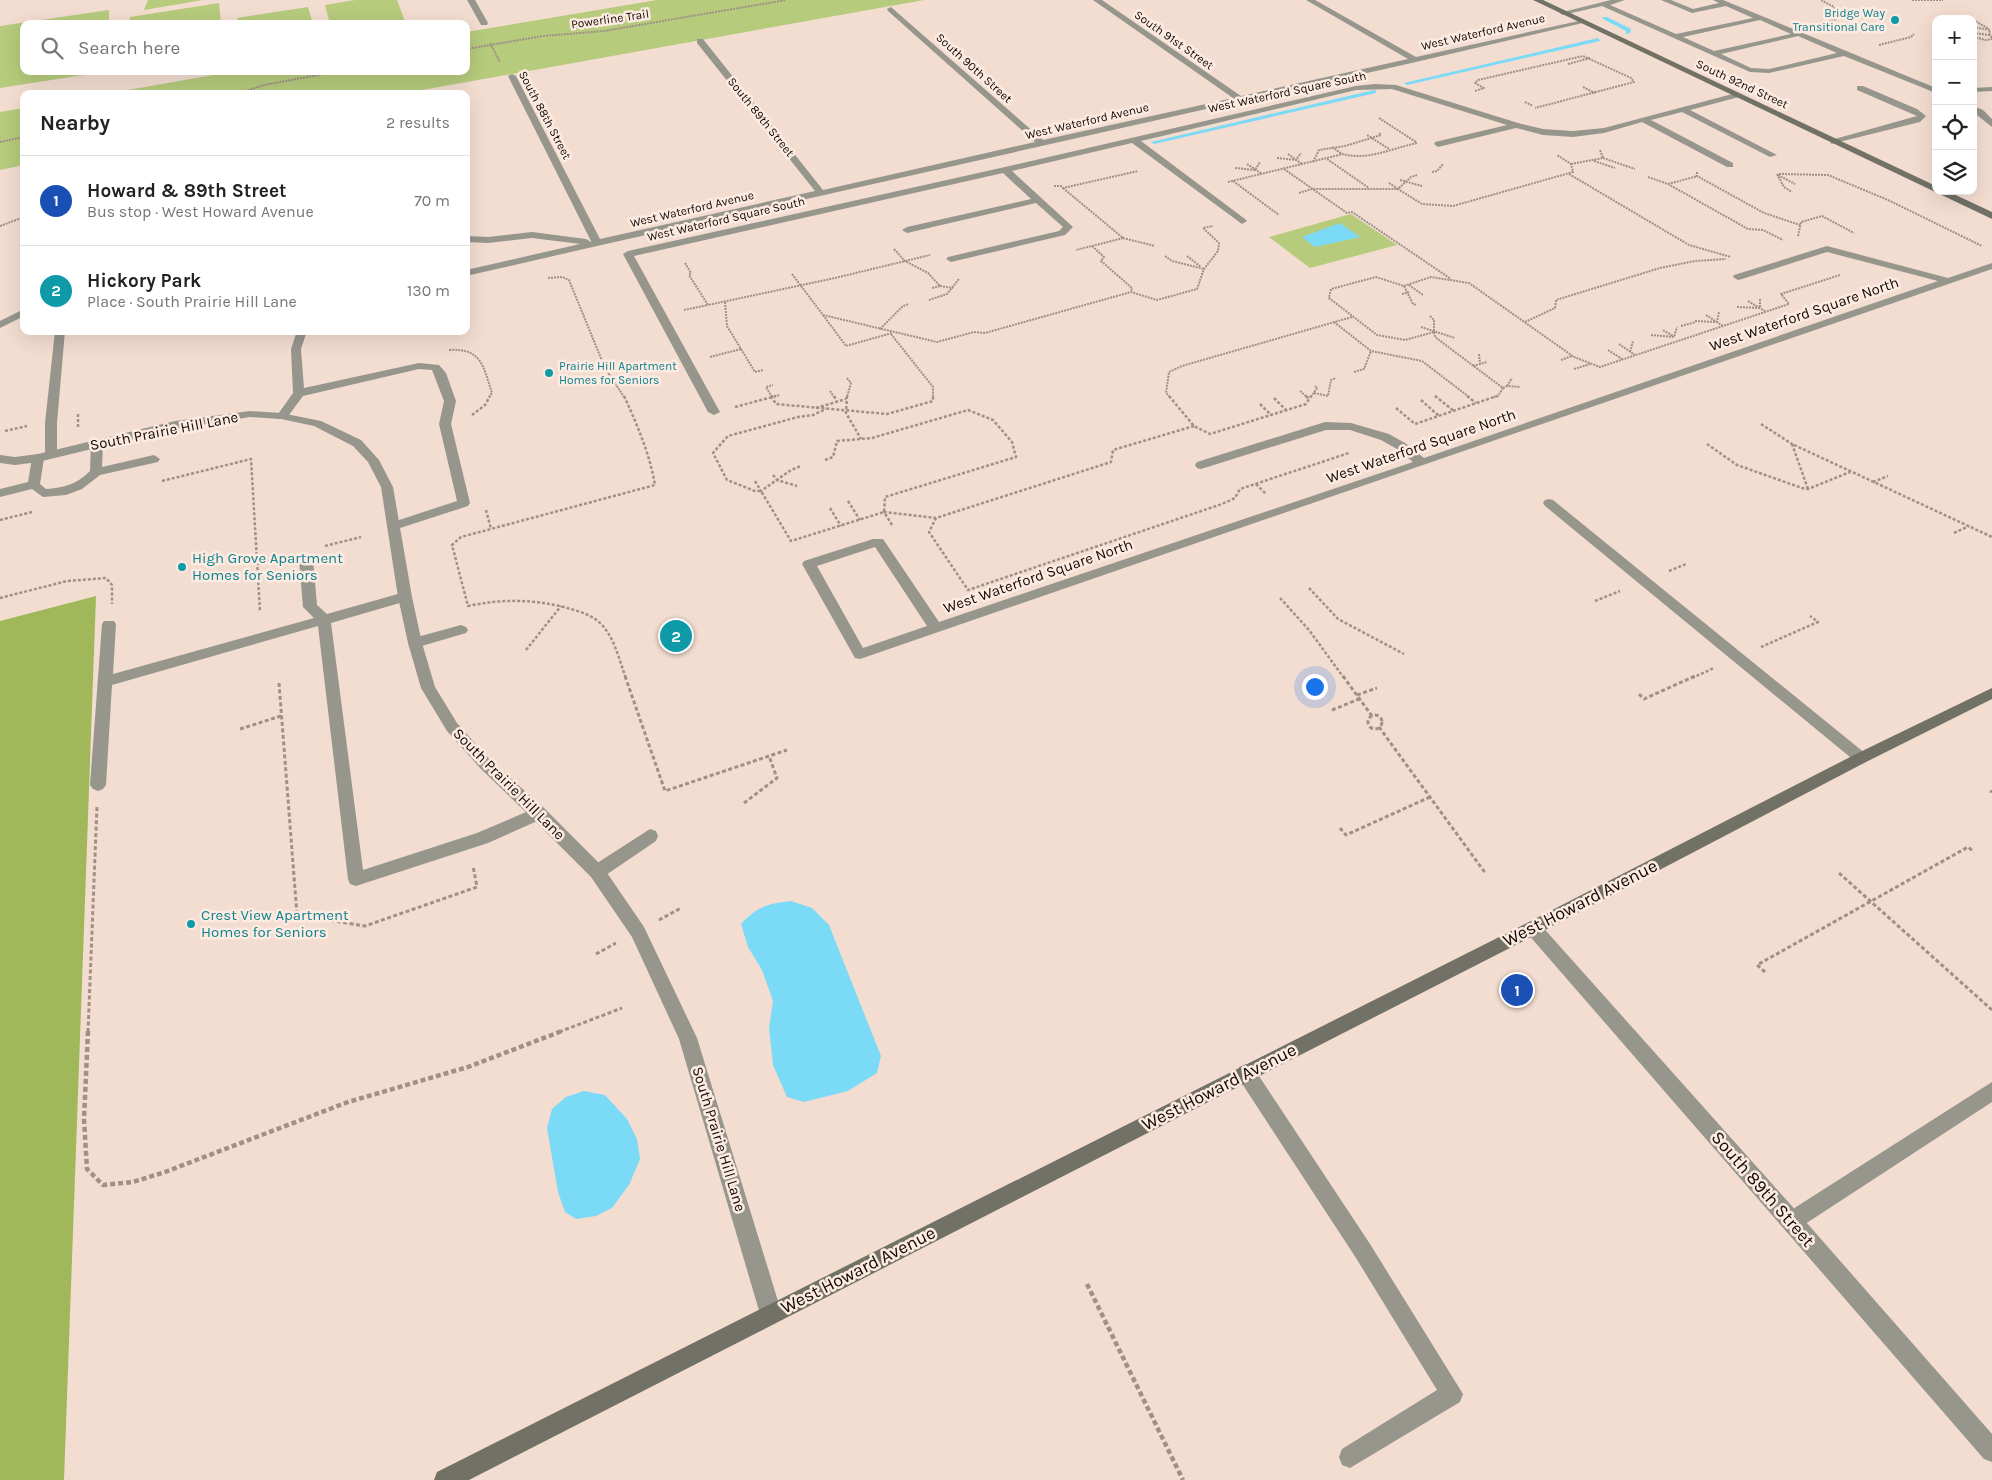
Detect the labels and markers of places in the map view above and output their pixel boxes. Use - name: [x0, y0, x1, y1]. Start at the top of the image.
- place label: Bridge Way Transitional Care: [1793, 6, 1885, 34]
- marker: Bridge Way Transitional Care: [1889, 14, 1901, 26]
- place label: Prairie Hill Apartment Homes for Seniors: [559, 359, 677, 387]
- marker: Prairie Hill Apartment Homes for Seniors: [543, 367, 555, 379]
- place label: High Grove Apartment Homes for Seniors: [192, 549, 343, 584]
- marker: High Grove Apartment Homes for Seniors: [176, 561, 188, 573]
- pin: 2: [660, 617, 692, 655]
- place label: Crest View Apartment Homes for Seniors: [201, 906, 349, 941]
- marker: Crest View Apartment Homes for Seniors: [185, 918, 197, 930]
- pin: 1: [1501, 971, 1533, 1009]

